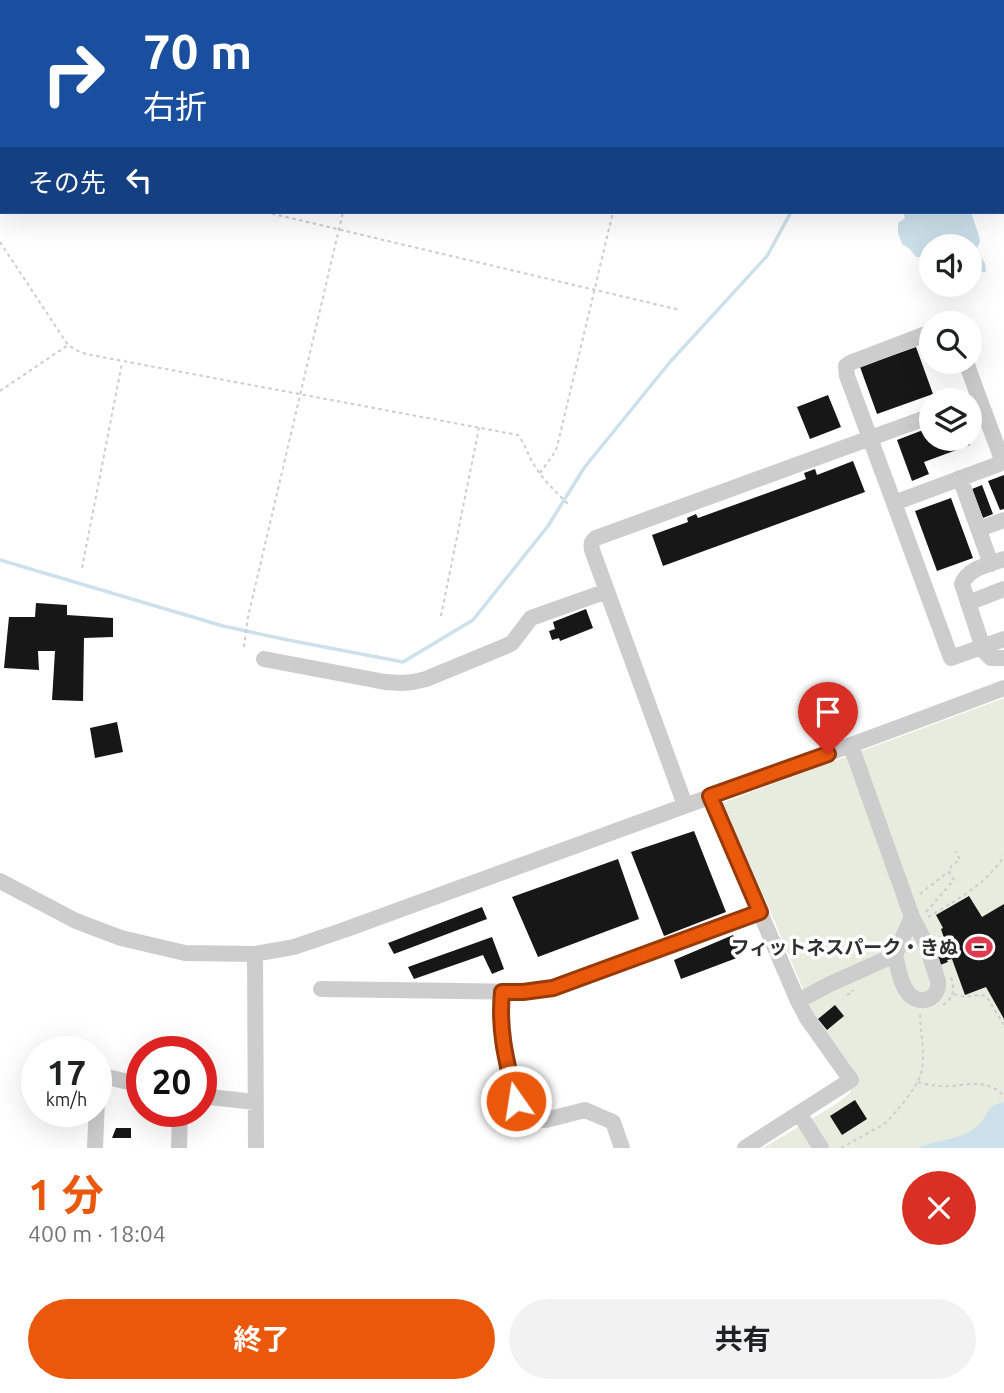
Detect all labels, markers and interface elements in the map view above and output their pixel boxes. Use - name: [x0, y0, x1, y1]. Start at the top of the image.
- text: 70 m: [143, 23, 252, 78]
- icon: right: [28, 28, 119, 119]
- text: 右折: [143, 88, 207, 124]
- icon: left: [120, 161, 158, 199]
- text: その先: [28, 168, 106, 197]
- map controls: [919, 234, 982, 451]
- button: sound: [919, 234, 982, 297]
- button: search: [919, 311, 982, 374]
- button: layers: [919, 388, 982, 451]
- pin: [798, 682, 858, 754]
- icon: arrive: [809, 693, 847, 731]
- sports icon: フィットネスパーク・きぬ: [964, 932, 994, 962]
- place label: フィットネスパーク・きぬ: [731, 936, 958, 958]
- speed limit sign: 20: [126, 1036, 217, 1127]
- text: 17: [47, 1052, 86, 1092]
- position arrow: [479, 1064, 553, 1138]
- text: km/h: [46, 1089, 87, 1109]
- text: 1 分: [28, 1171, 104, 1218]
- button: close: [902, 1171, 976, 1245]
- text: 400 m · 18:04: [28, 1221, 166, 1246]
- button: 終了: [28, 1299, 495, 1379]
- button: 共有: [509, 1299, 976, 1379]

